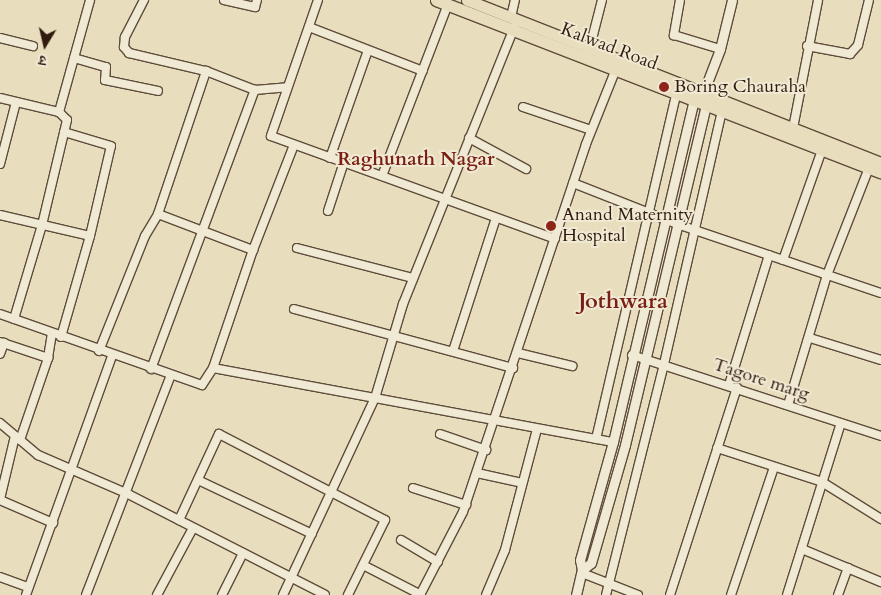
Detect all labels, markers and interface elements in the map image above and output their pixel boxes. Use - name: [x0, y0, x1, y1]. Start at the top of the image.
- street label: Kalwad Road: [558, 19, 660, 75]
- north arrow: [20, 20, 70, 70]
- text: उ: [38, 50, 48, 70]
- place label: Boring Chauraha: [674, 76, 806, 98]
- marker: Boring Chauraha: [658, 81, 670, 93]
- district label: Raghunath Nagar: [337, 149, 495, 171]
- place label: Anand Maternity Hospital: [562, 205, 693, 248]
- marker: Anand Maternity Hospital: [544, 219, 558, 233]
- district label: Jothwara: [578, 289, 668, 315]
- street label: Tagore marg: [710, 354, 812, 406]

